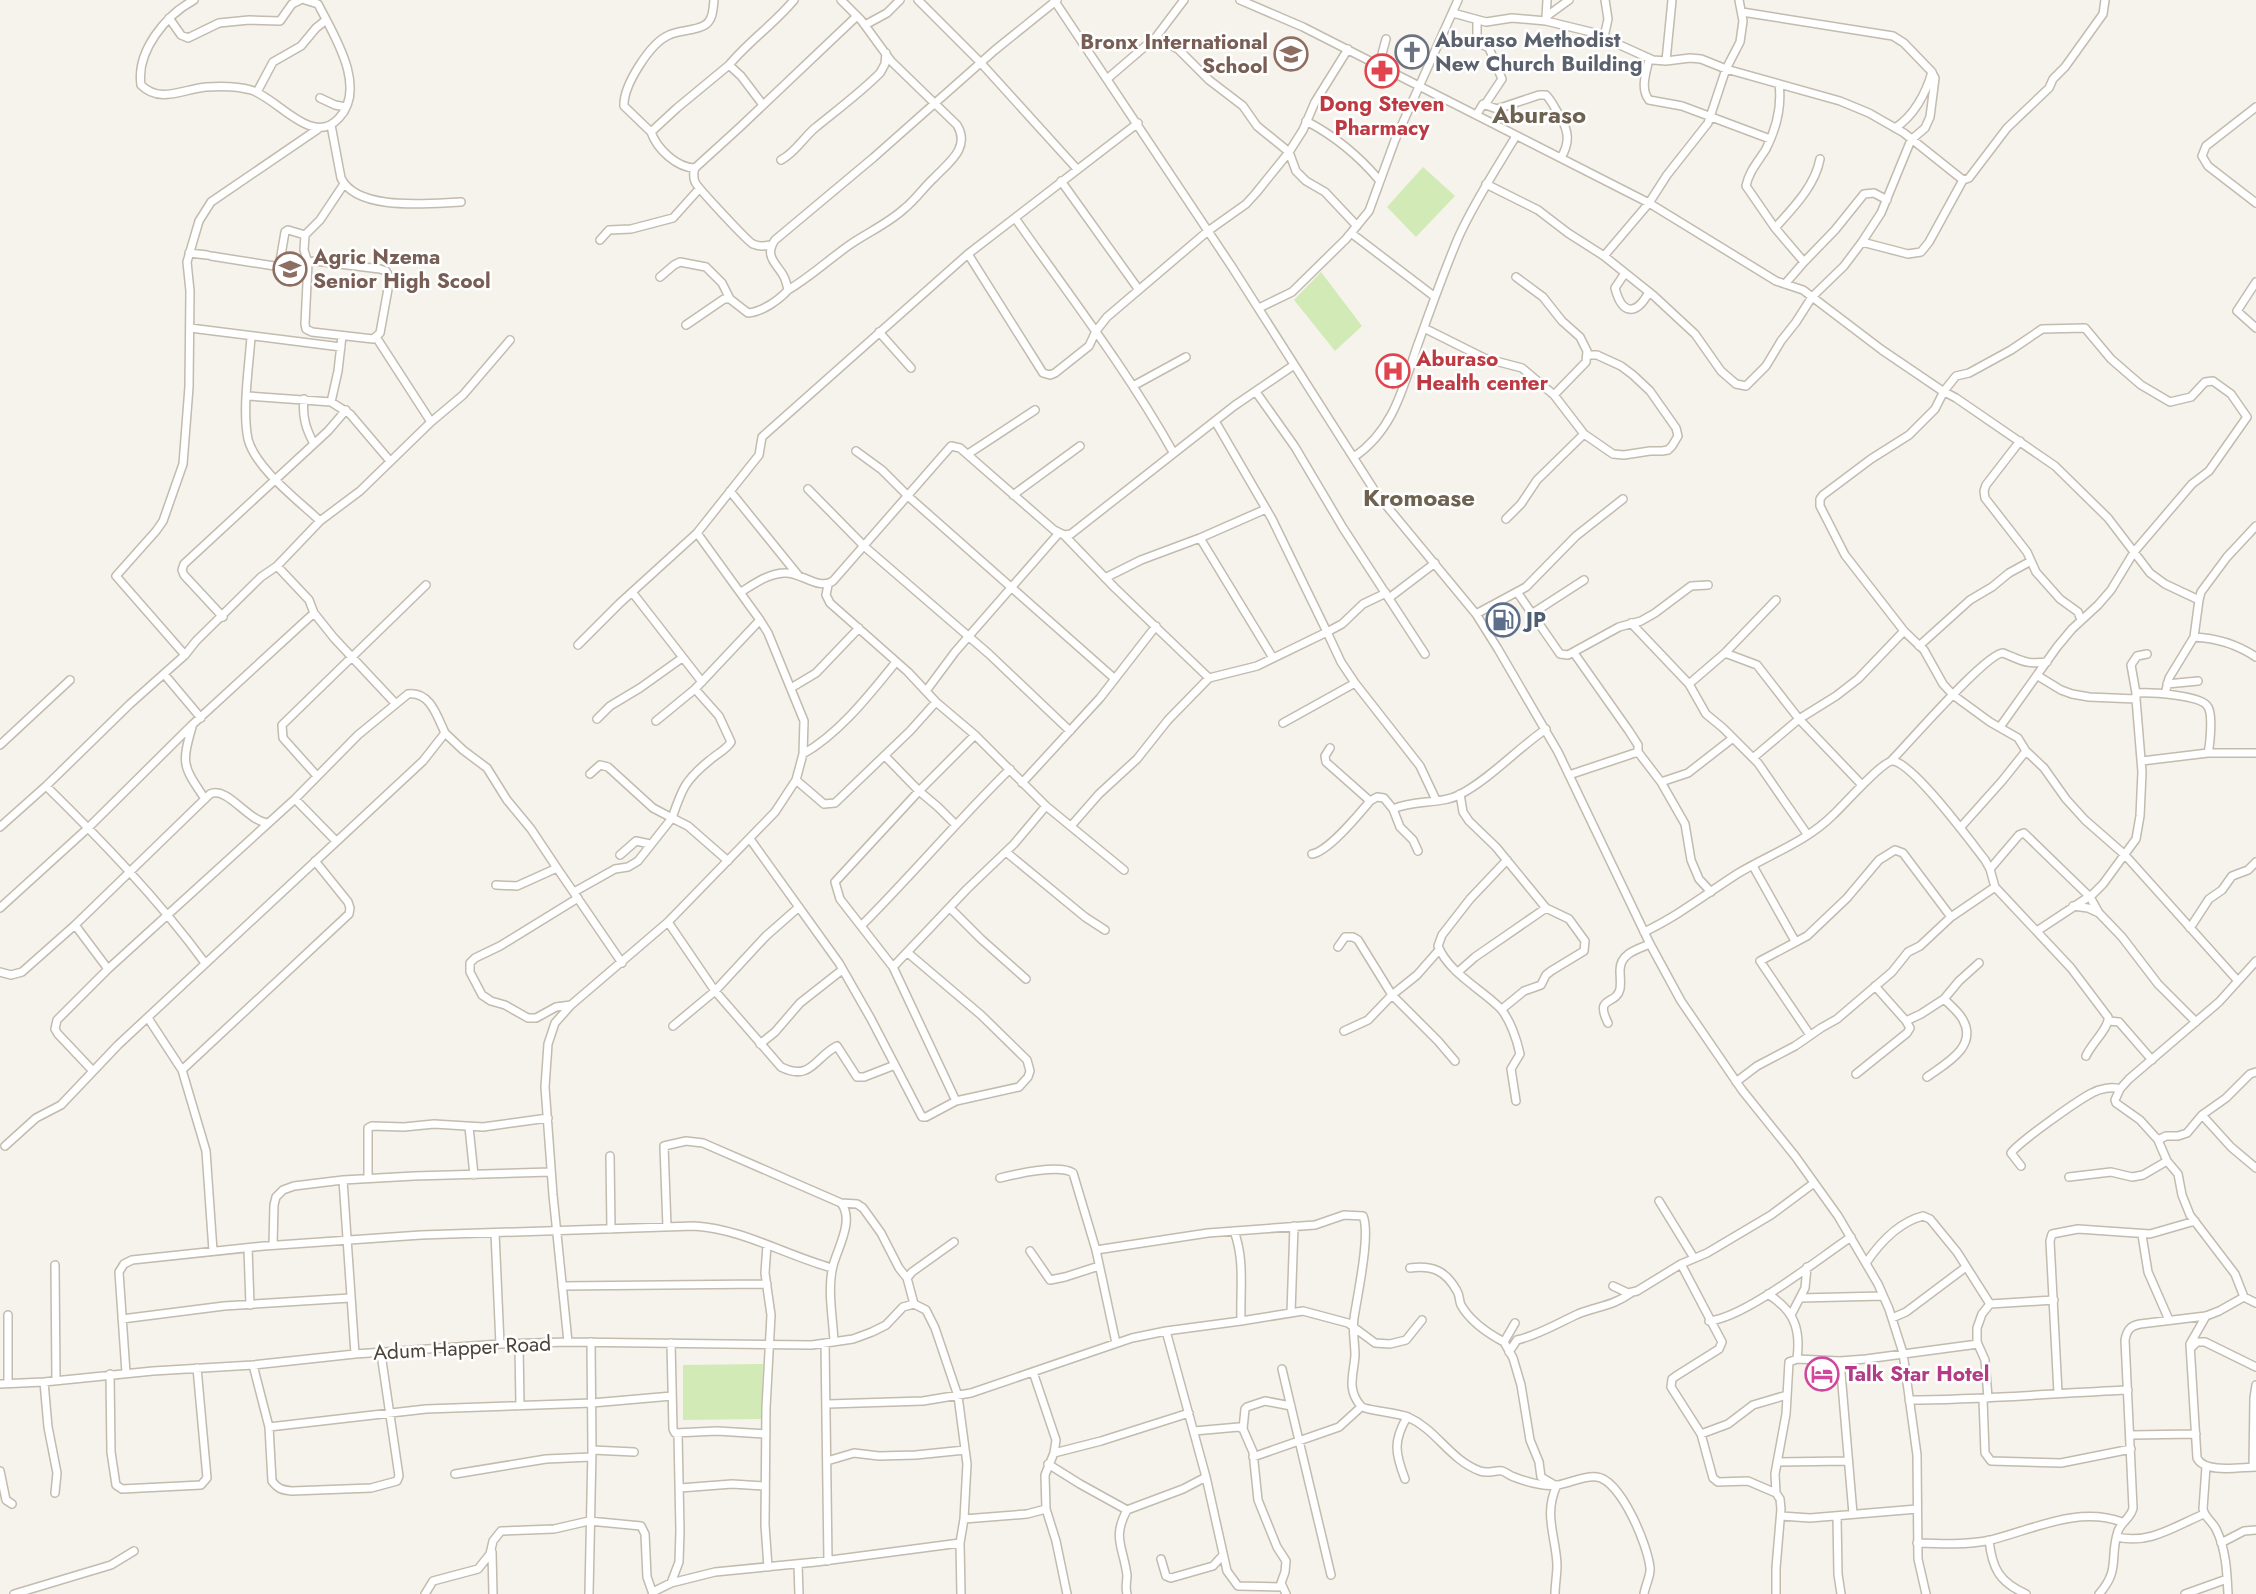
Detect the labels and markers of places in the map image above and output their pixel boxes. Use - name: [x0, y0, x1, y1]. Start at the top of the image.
- place label: Aburaso Methodist New Church Building: [1434, 25, 1642, 79]
- place label: Bronx International School: [1080, 27, 1268, 81]
- church icon: Aburaso Methodist New Church Building: [1394, 34, 1430, 70]
- school or university icon: Bronx International School: [1273, 36, 1309, 72]
- pharmacy icon: Dong Steven Pharmacy: [1364, 53, 1400, 89]
- place label: Dong Steven Pharmacy: [1319, 89, 1445, 143]
- place label: Agric Nzema Senior High Scool: [312, 242, 491, 296]
- school or university icon: Agric Nzema Senior High Scool: [272, 251, 308, 287]
- place label: Aburaso Health center: [1415, 344, 1549, 398]
- hospital icon: Aburaso Health center: [1375, 353, 1411, 389]
- fuel station icon: JP: [1485, 602, 1521, 638]
- place label: JP: [1522, 605, 1546, 635]
- hotel icon: Talk Star Hotel: [1804, 1356, 1840, 1392]
- place label: Talk Star Hotel: [1845, 1359, 1989, 1389]

